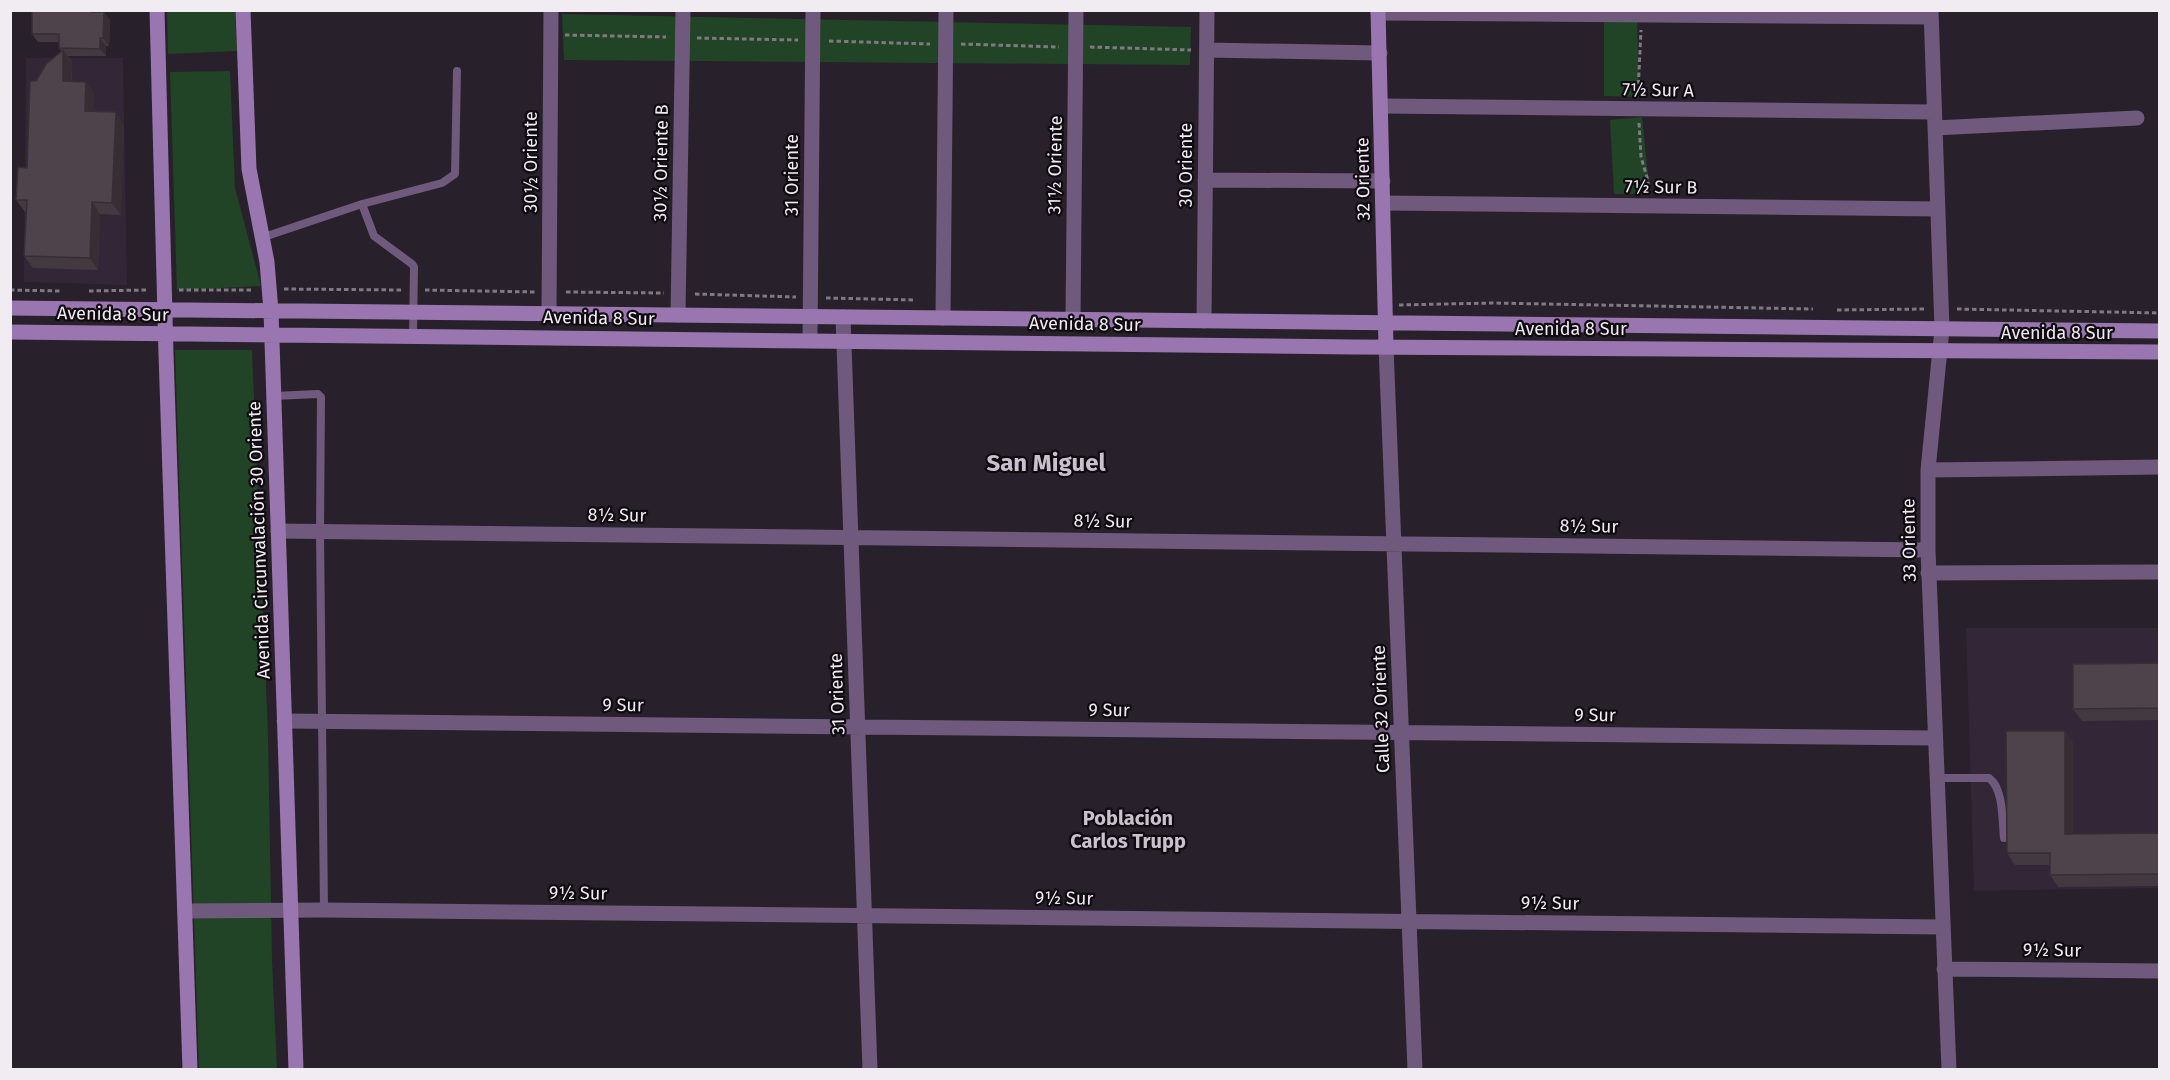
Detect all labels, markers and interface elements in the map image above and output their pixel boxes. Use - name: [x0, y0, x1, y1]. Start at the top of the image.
- street label: 7½ Sur A: [1622, 78, 1695, 102]
- street label: 30½ Oriente B: [649, 104, 673, 222]
- street label: 30½ Oriente: [520, 111, 542, 213]
- street label: 31½ Oriente: [1043, 115, 1067, 215]
- street label: 30 Oriente: [1175, 123, 1197, 207]
- street label: 31 Oriente: [781, 134, 803, 216]
- street label: 32 Oriente: [1351, 137, 1375, 221]
- street label: 7½ Sur B: [1624, 175, 1698, 199]
- street label: Avenida 8 Sur: [57, 302, 169, 326]
- street label: Avenida 8 Sur: [543, 306, 655, 330]
- street label: Avenida 8 Sur: [1029, 312, 1141, 336]
- street label: Avenida 8 Sur: [1515, 318, 1627, 340]
- street label: Avenida 8 Sur: [2001, 322, 2113, 344]
- street label: Avenida Circunvalación 30 Oriente: [243, 401, 275, 679]
- district label: San Miguel: [986, 449, 1106, 477]
- street label: 33 Oriente: [1897, 498, 1921, 582]
- street label: 8½ Sur: [587, 503, 647, 527]
- street label: 8½ Sur: [1073, 509, 1133, 533]
- street label: 8½ Sur: [1559, 514, 1619, 538]
- street label: Calle 32 Oriente: [1368, 645, 1394, 773]
- street label: 31 Oriente: [825, 653, 849, 735]
- street label: 9 Sur: [602, 694, 644, 716]
- street label: 9 Sur: [1088, 699, 1130, 721]
- street label: 9 Sur: [1574, 704, 1616, 726]
- district label: Población Carlos Trupp: [1070, 806, 1186, 853]
- street label: 9½ Sur: [549, 881, 607, 905]
- street label: 9½ Sur: [1035, 886, 1093, 910]
- street label: 9½ Sur: [1521, 891, 1579, 915]
- street label: 9½ Sur: [2023, 938, 2081, 962]

